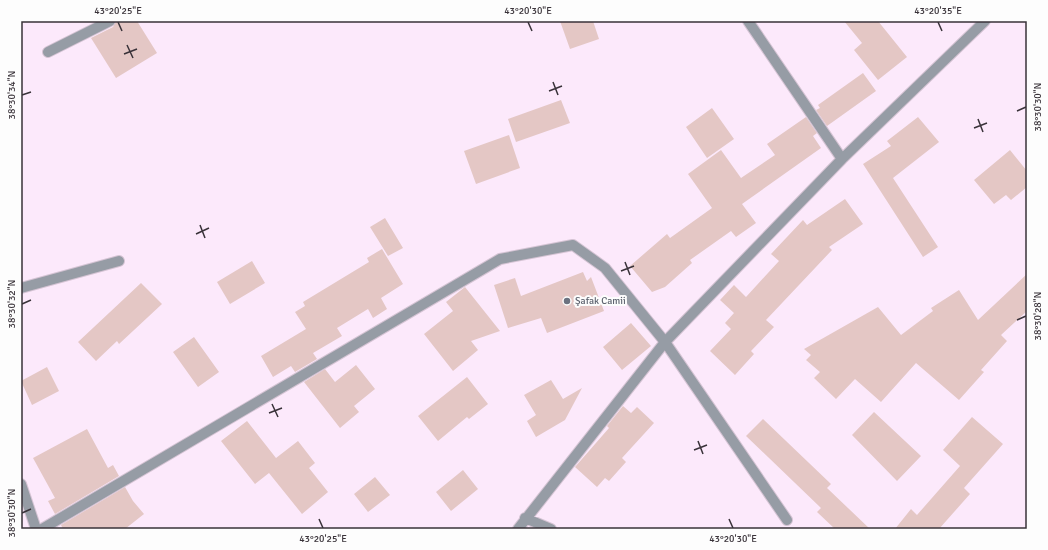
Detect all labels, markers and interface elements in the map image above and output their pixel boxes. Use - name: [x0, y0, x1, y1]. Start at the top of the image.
- text: 43°20'25"E: [94, 5, 142, 17]
- text: 43°20'30"E: [504, 5, 552, 17]
- text: 43°20'35"E: [914, 5, 962, 17]
- text: 38°30'34"N: [6, 71, 18, 119]
- text: 38°30'30"N: [1032, 83, 1044, 131]
- text: 38°30'32"N: [6, 280, 18, 328]
- text: 38°30'28"N: [1032, 292, 1044, 340]
- place label: Şafak Camii: [575, 295, 626, 307]
- marker: Şafak Camii: [562, 296, 572, 306]
- text: 38°30'30"N: [6, 489, 18, 537]
- text: 43°20'25"E: [299, 533, 347, 545]
- text: 43°20'30"E: [709, 533, 757, 545]

